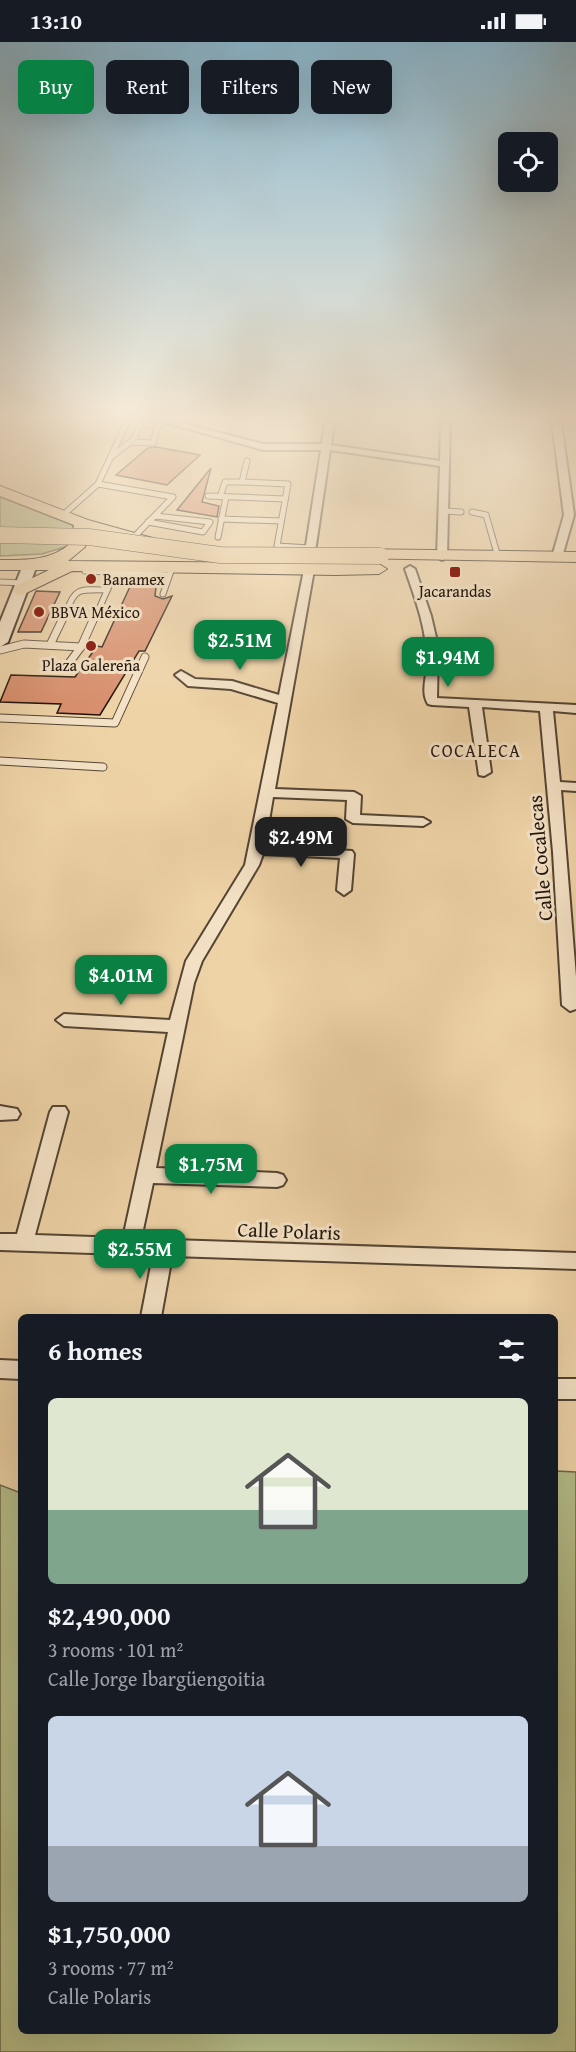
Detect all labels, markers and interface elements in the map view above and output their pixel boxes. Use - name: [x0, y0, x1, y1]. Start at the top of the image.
- text: 13:10: [30, 5, 82, 37]
- chip: Buy: [18, 60, 94, 114]
- chip: Rent: [106, 60, 189, 114]
- chip: Filters: [201, 60, 299, 114]
- chip: New: [311, 60, 392, 114]
- map controls: [498, 132, 558, 192]
- button: locate: [498, 132, 558, 192]
- marker: Jacarandas: [448, 565, 462, 579]
- place label: Banamex: [103, 567, 166, 591]
- marker: Banamex: [84, 572, 98, 586]
- place label: Jacarandas: [417, 579, 491, 603]
- place label: BBVA México: [51, 600, 140, 624]
- marker: BBVA México: [32, 605, 46, 619]
- pin: $2.51M: [191, 620, 289, 671]
- text: $2.51M: [208, 625, 272, 654]
- pin: $1.94M: [399, 637, 497, 688]
- marker: Plaza Galereña: [84, 639, 98, 653]
- text: $1.94M: [416, 642, 480, 671]
- place label: Plaza Galereña: [42, 653, 141, 677]
- district label: COCALECA: [431, 737, 521, 764]
- street label: Calle Cocalecas: [520, 794, 559, 922]
- pin: $2.49M: [252, 817, 350, 868]
- text: $2.49M: [269, 822, 333, 851]
- pin: $4.01M: [72, 955, 170, 1006]
- text: $4.01M: [89, 960, 153, 989]
- pin: $1.75M: [162, 1144, 260, 1195]
- text: $1.75M: [179, 1149, 243, 1178]
- street label: Calle Polaris: [237, 1214, 341, 1247]
- pin: $2.55M: [91, 1229, 189, 1280]
- text: $2.55M: [108, 1234, 172, 1263]
- text: 6 homes: [48, 1331, 143, 1370]
- icon: filters: [495, 1334, 528, 1367]
- icon: home: [234, 1437, 342, 1545]
- text: $2,490,000: [48, 1596, 170, 1635]
- text: 3 rooms · 101 m²: [48, 1635, 183, 1664]
- text: Calle Jorge Ibargüengoitia: [48, 1664, 265, 1693]
- icon: home: [234, 1755, 342, 1863]
- text: $1,750,000: [48, 1914, 170, 1953]
- text: 3 rooms · 77 m²: [48, 1953, 174, 1982]
- text: Calle Polaris: [48, 1982, 151, 2011]

